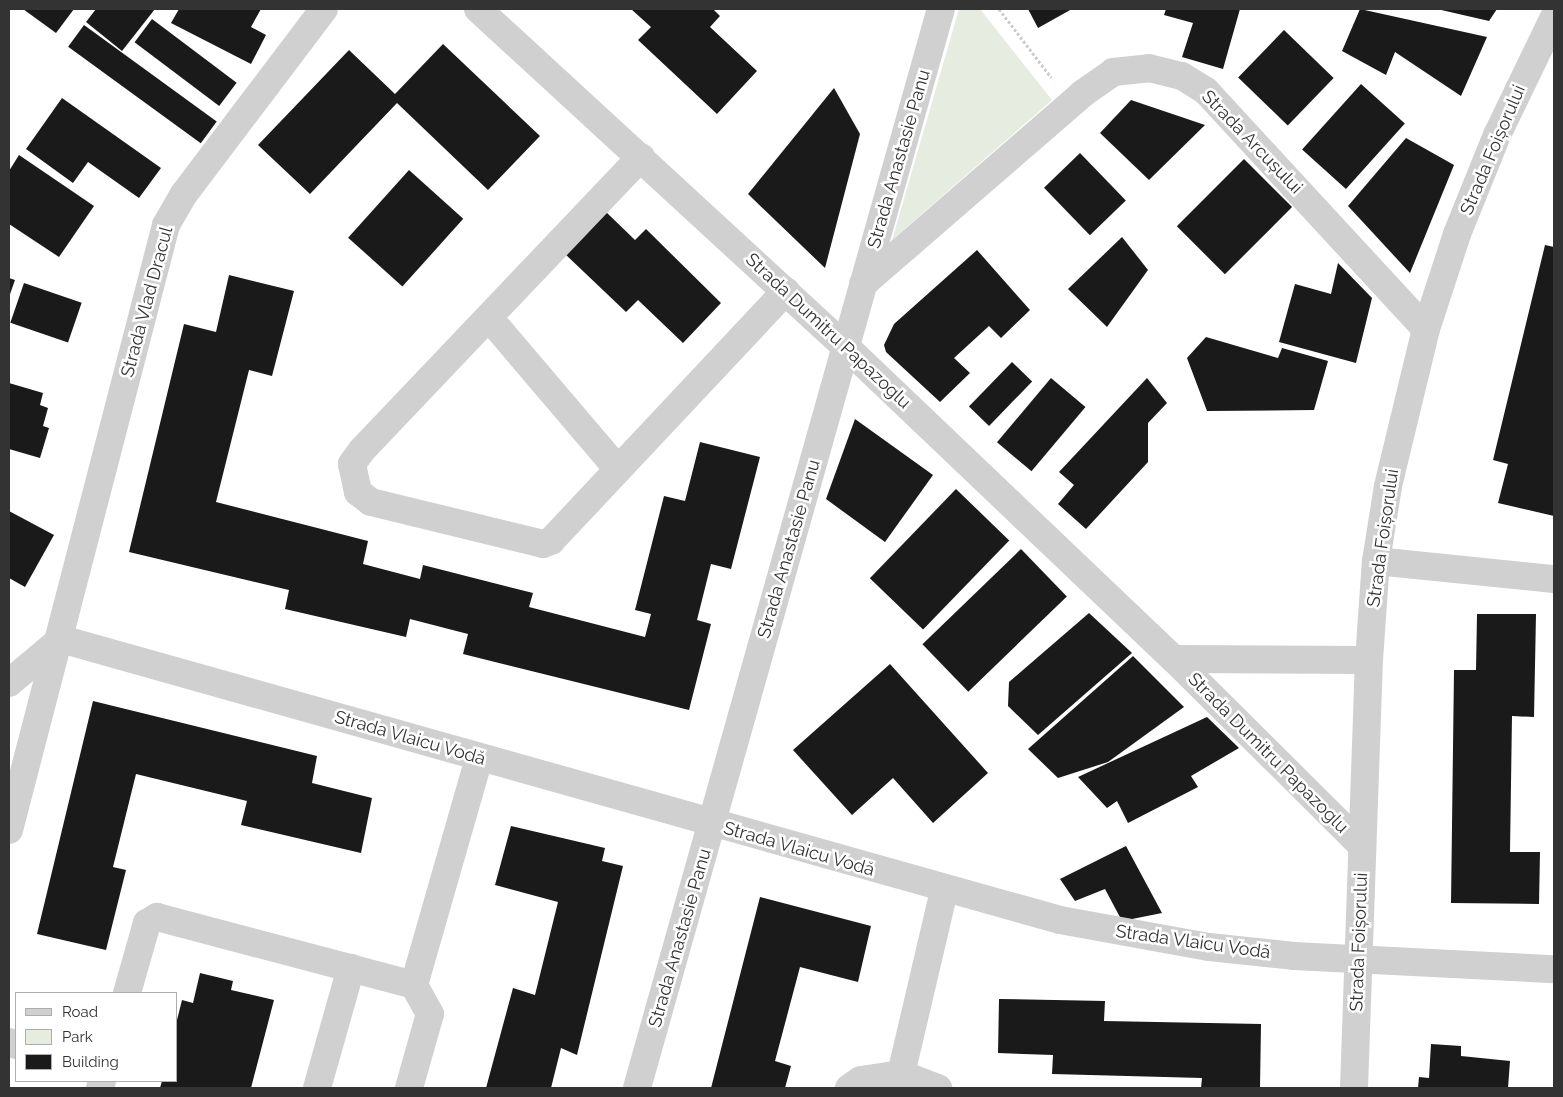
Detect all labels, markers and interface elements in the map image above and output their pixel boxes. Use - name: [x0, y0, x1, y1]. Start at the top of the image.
- street label: Strada Anastasie Panu: [863, 67, 935, 251]
- street label: Strada Foișorului: [1456, 82, 1530, 218]
- street label: Strada Arcușului: [1197, 86, 1307, 198]
- street label: Strada Vlad Dracul: [116, 224, 178, 380]
- street label: Strada Dumitru Papazoglu: [741, 249, 915, 413]
- street label: Strada Anastasie Panu: [753, 457, 825, 641]
- street label: Strada Foișorului: [1363, 468, 1403, 608]
- street label: Strada Dumitru Papazoglu: [1183, 668, 1353, 838]
- street label: Strada Vlaicu Vodă: [331, 706, 489, 770]
- street label: Strada Vlaicu Vodă: [720, 817, 878, 881]
- street label: Strada Anastasie Panu: [644, 846, 716, 1030]
- street label: Strada Foișorului: [1346, 872, 1372, 1012]
- street label: Strada Vlaicu Vodă: [1114, 920, 1272, 964]
- legend: [15, 992, 178, 1082]
- text: Road: [62, 1003, 98, 1021]
- text: Park: [62, 1028, 93, 1046]
- text: Building: [62, 1053, 119, 1071]

